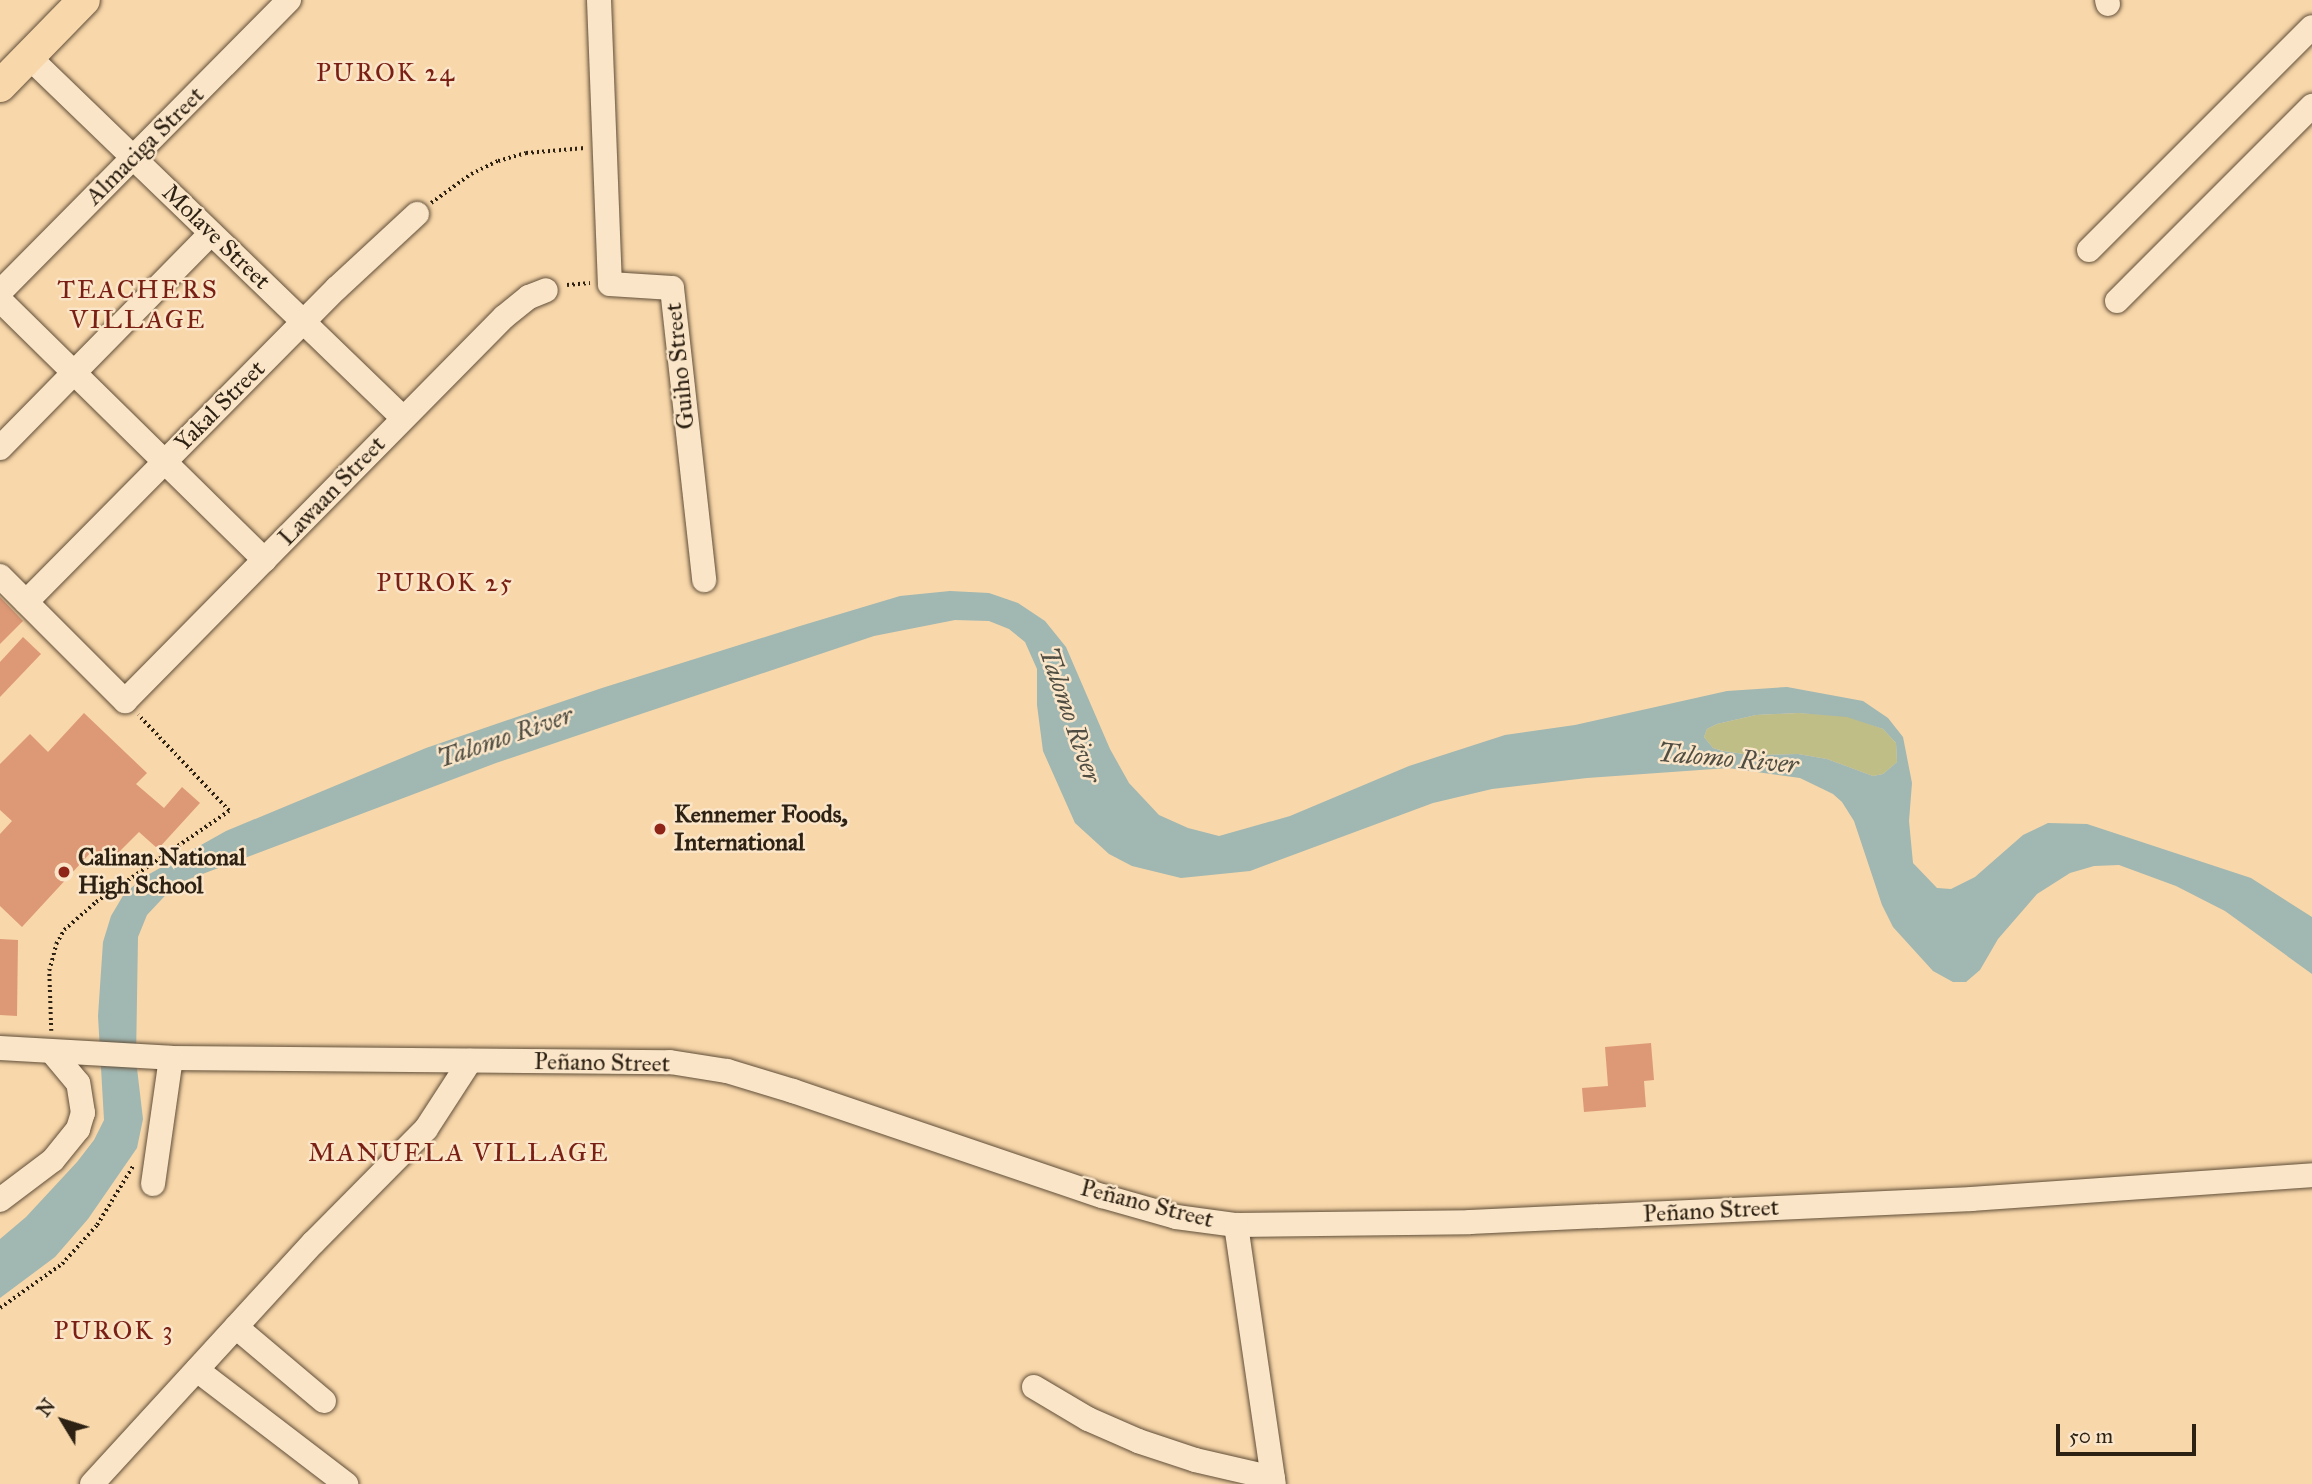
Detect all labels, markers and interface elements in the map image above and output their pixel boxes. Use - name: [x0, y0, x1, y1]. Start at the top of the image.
- district label: PUROK 24: [317, 57, 455, 89]
- street label: Almaciga Street: [80, 81, 210, 211]
- street label: Molave Street: [156, 178, 276, 296]
- district label: TEACHERS VILLAGE: [58, 274, 218, 336]
- street label: Guiho Street: [659, 301, 701, 431]
- street label: Yakal Street: [169, 355, 271, 457]
- street label: Lawaan Street: [273, 430, 391, 552]
- district label: PUROK 25: [377, 567, 513, 599]
- water label: Talomo River: [1032, 643, 1108, 787]
- water label: Talomo River: [433, 699, 577, 775]
- water label: Talomo River: [1656, 737, 1800, 781]
- place label: Kennemer Foods, International: [674, 801, 848, 857]
- marker: Kennemer Foods, International: [652, 821, 668, 837]
- place label: Calinan National High School: [78, 844, 246, 900]
- marker: Calinan National High School: [56, 864, 72, 880]
- street label: Peñano Street: [534, 1047, 670, 1079]
- district label: MANUELA VILLAGE: [310, 1137, 608, 1169]
- street label: Peñano Street: [1077, 1174, 1217, 1234]
- street label: Peñano Street: [1642, 1193, 1780, 1229]
- district label: PUROK 3: [54, 1315, 174, 1347]
- north arrow: [28, 1386, 98, 1456]
- text: N: [32, 1394, 60, 1421]
- scale bar: [2060, 1410, 2200, 1454]
- text: 50 m: [2069, 1423, 2113, 1449]

